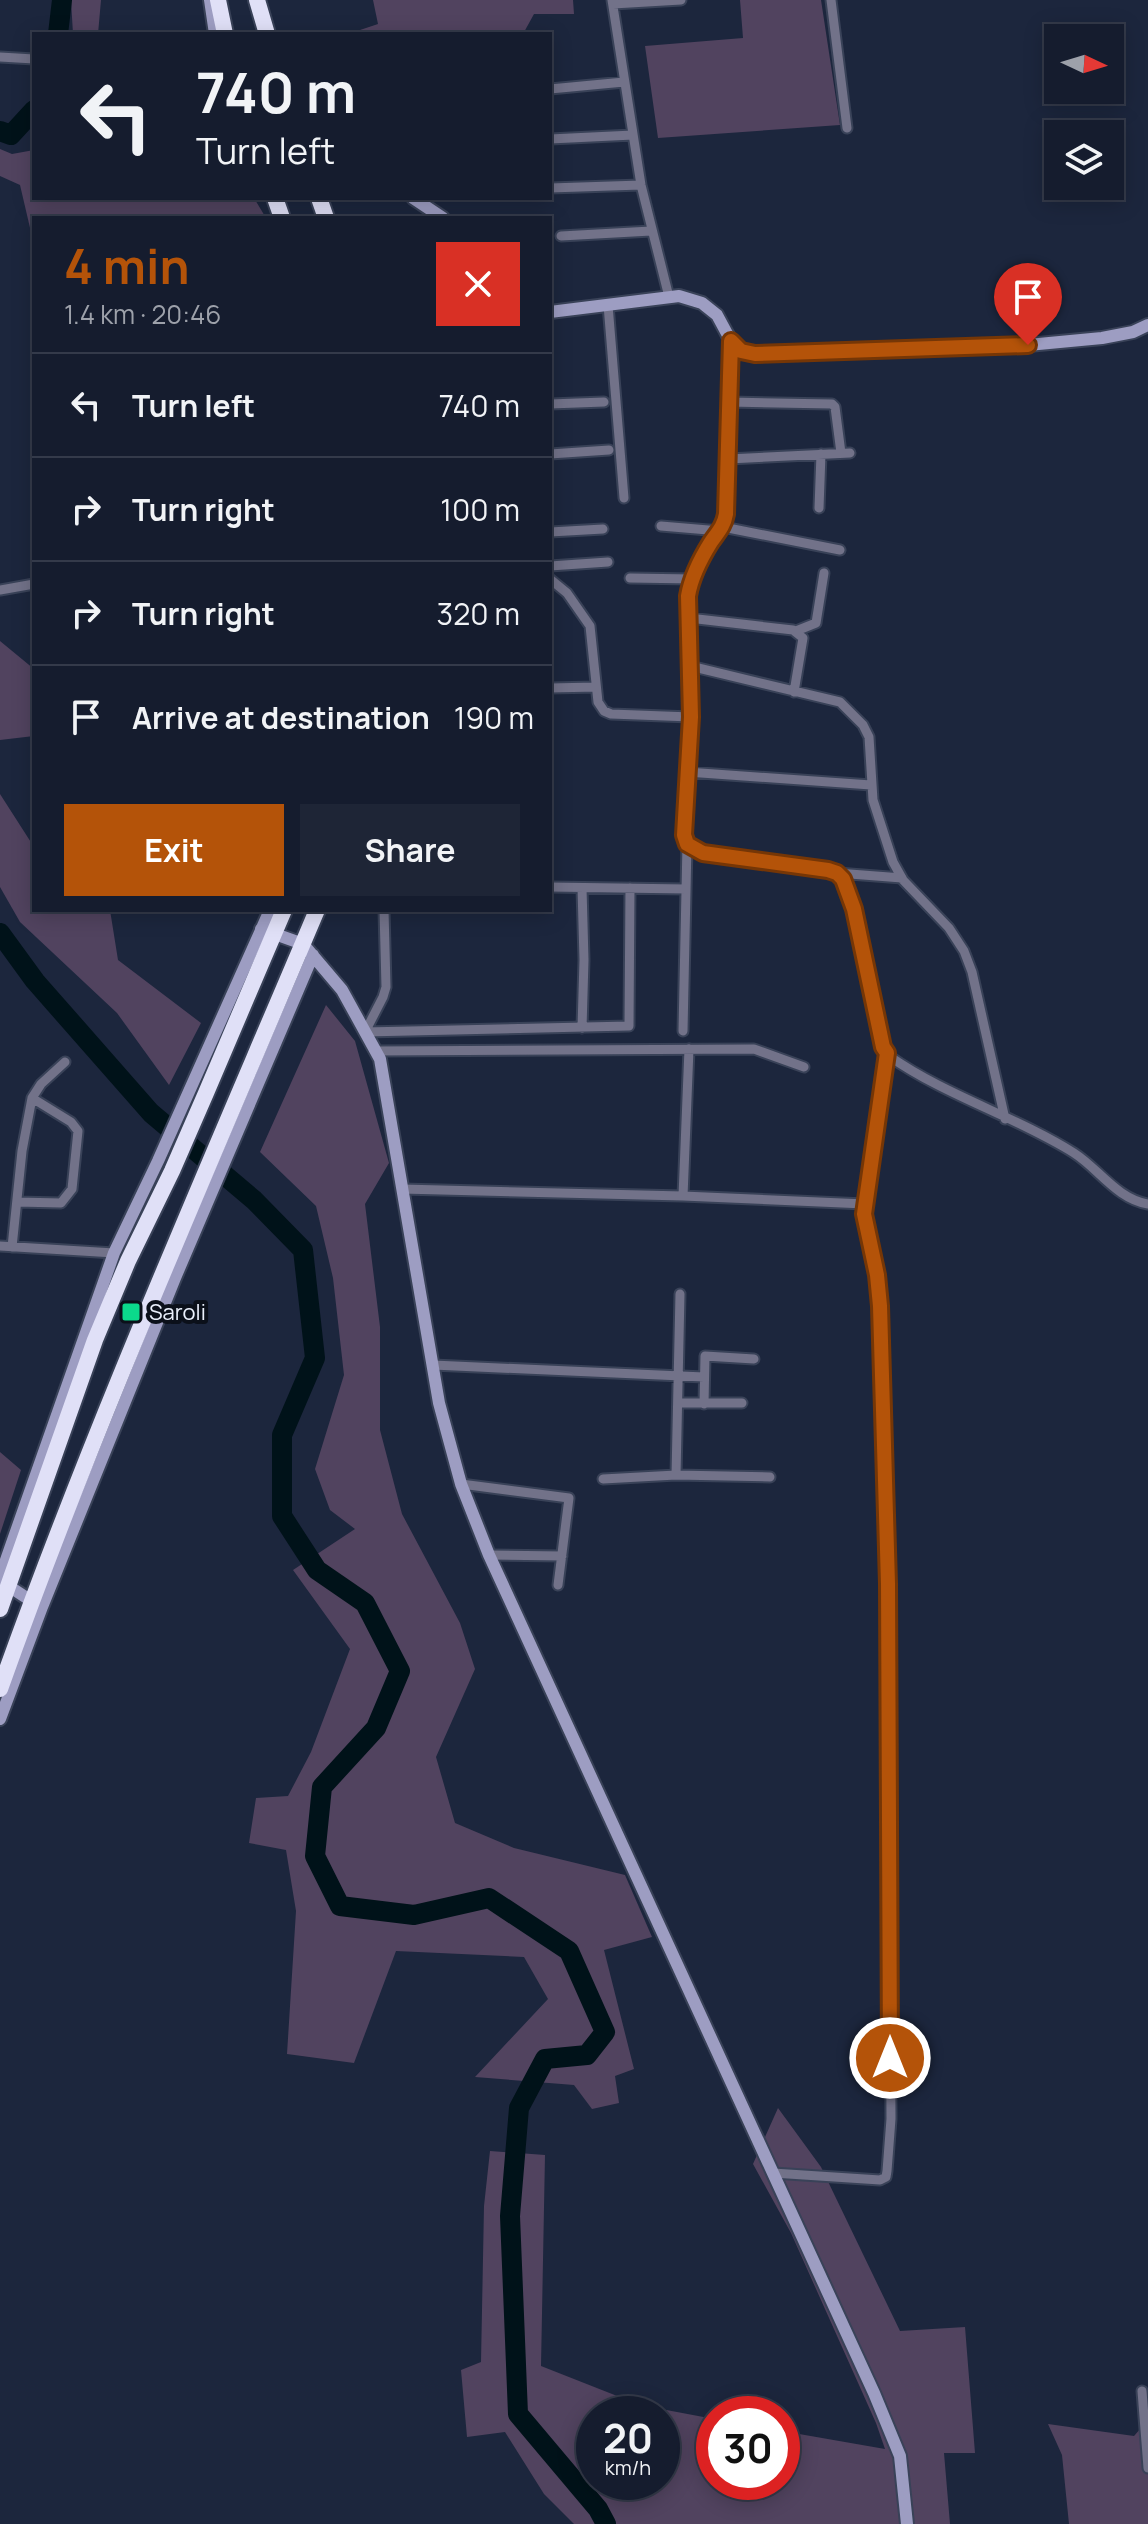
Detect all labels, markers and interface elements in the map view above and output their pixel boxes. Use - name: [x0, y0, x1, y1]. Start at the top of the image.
- north arrow: [1044, 24, 1124, 104]
- map controls: [1044, 24, 1124, 200]
- text: 740 m: [196, 53, 356, 130]
- icon: left: [64, 64, 168, 168]
- button: layers: [1044, 120, 1124, 200]
- text: Turn left: [196, 126, 335, 175]
- text: 4 min: [64, 233, 189, 298]
- button: close: [436, 242, 520, 326]
- pin: [994, 263, 1062, 345]
- icon: arrive: [1006, 275, 1050, 319]
- text: 1.4 km · 20:46: [64, 296, 221, 332]
- icon: left: [64, 383, 108, 427]
- text: Turn left: [132, 385, 255, 426]
- text: 740 m: [439, 385, 520, 426]
- icon: right: [64, 487, 108, 531]
- text: Turn right: [132, 489, 275, 530]
- text: 100 m: [440, 489, 520, 530]
- icon: right: [64, 591, 108, 635]
- text: Turn right: [132, 593, 275, 634]
- text: 320 m: [437, 593, 520, 634]
- icon: arrive: [64, 695, 108, 739]
- text: Arrive at destination: [132, 697, 430, 738]
- text: 190 m: [454, 697, 534, 738]
- button: Exit: [64, 804, 284, 896]
- button: Share: [300, 804, 520, 896]
- place label: Saroli: [149, 1297, 206, 1327]
- marker: Saroli: [120, 1301, 142, 1323]
- position arrow: [848, 2016, 932, 2100]
- speed limit sign: 30: [696, 2396, 800, 2500]
- text: 20: [603, 2410, 653, 2465]
- text: km/h: [605, 2454, 651, 2481]

